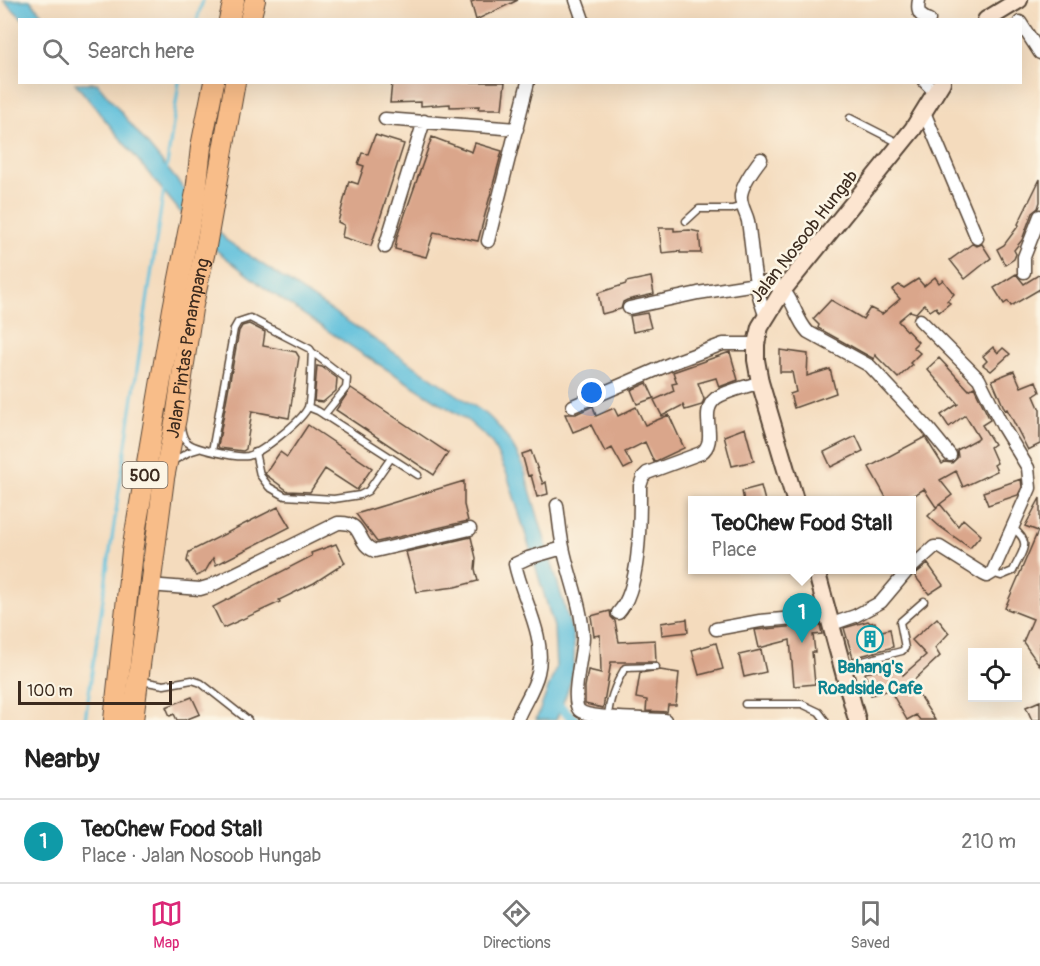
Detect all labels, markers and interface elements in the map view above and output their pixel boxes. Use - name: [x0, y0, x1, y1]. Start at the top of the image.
- search box: [18, 18, 1022, 84]
- icon: search: [39, 35, 72, 68]
- text: Search here: [87, 37, 194, 65]
- street label: Jalan Nosoob Hungab: [745, 165, 863, 307]
- street label: Jalan Pintas Penampang: [161, 256, 215, 440]
- your location: [577, 378, 606, 407]
- road number: 500: [122, 462, 168, 488]
- popup: [688, 496, 916, 574]
- text: TeoChew Food Stall: [711, 509, 893, 537]
- text: Place: [711, 537, 756, 562]
- pin: 1: [782, 594, 822, 643]
- building icon: Bahang's Roadside Cafe: [855, 624, 885, 654]
- map controls: [968, 648, 1022, 702]
- button: locate: [968, 648, 1022, 702]
- place label: Bahang's Roadside Cafe: [818, 656, 924, 700]
- scale bar: [18, 678, 172, 706]
- text: 100 m: [27, 681, 73, 701]
- text: Nearby: [24, 743, 100, 775]
- text: TeoChew Food Stall: [81, 815, 263, 843]
- text: 1: [40, 829, 47, 854]
- text: 210 m: [961, 829, 1016, 854]
- text: Place · Jalan Nosoob Hungab: [81, 843, 321, 868]
- tab: Map: [150, 897, 183, 953]
- tab: Directions: [483, 897, 551, 953]
- tab: Saved: [850, 897, 890, 953]

